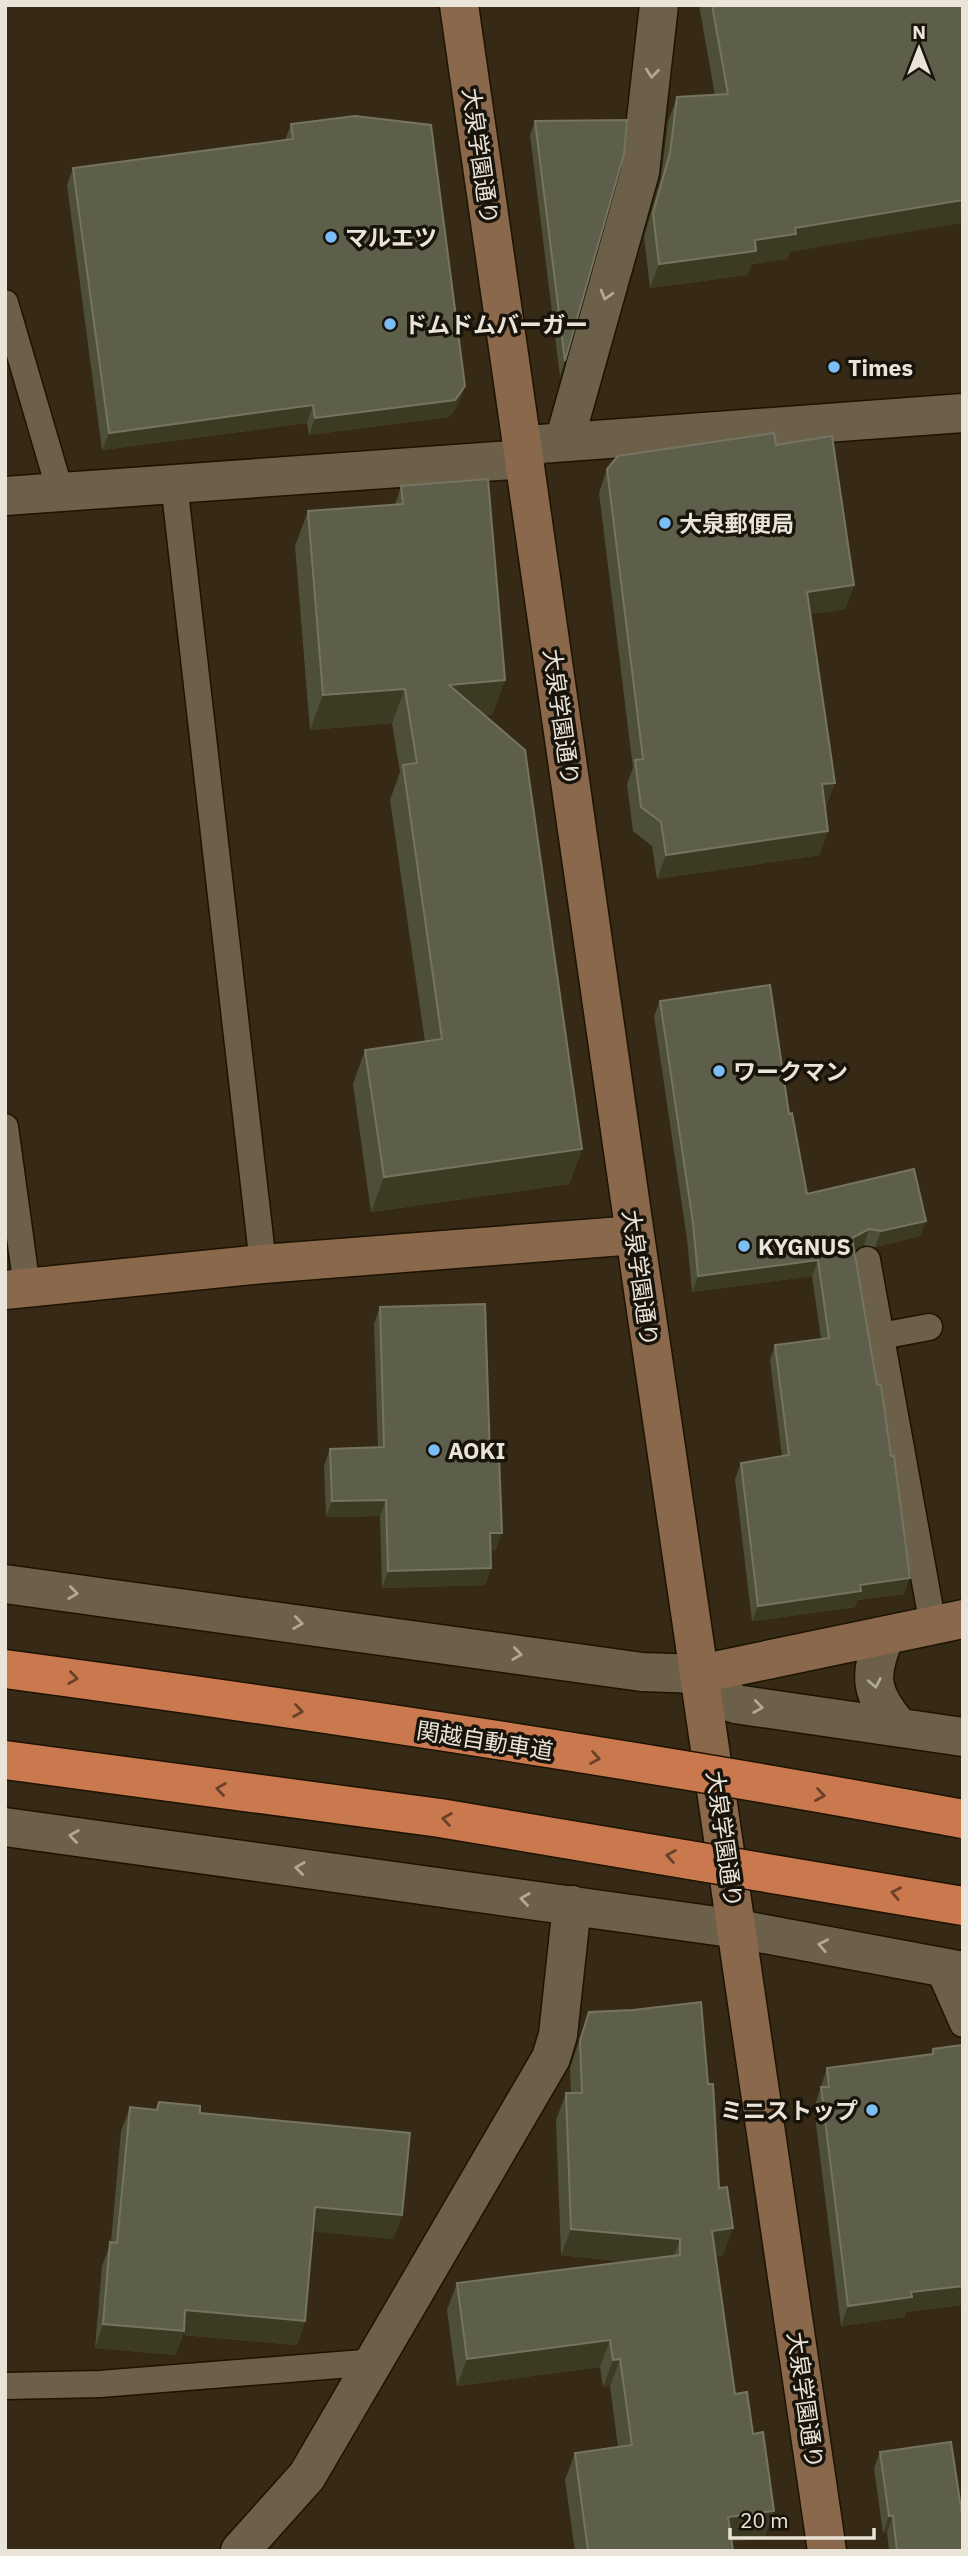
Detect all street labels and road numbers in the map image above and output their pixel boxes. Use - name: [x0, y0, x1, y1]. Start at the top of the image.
- street label: 大泉学園通り: [457, 86, 505, 226]
- street label: 大泉学園通り: [538, 647, 586, 787]
- street label: 大泉学園通り: [617, 1208, 665, 1348]
- street label: 関越自動車道: [415, 1714, 555, 1766]
- street label: 大泉学園通り: [701, 1769, 749, 1909]
- street label: 大泉学園通り: [782, 2330, 830, 2470]

